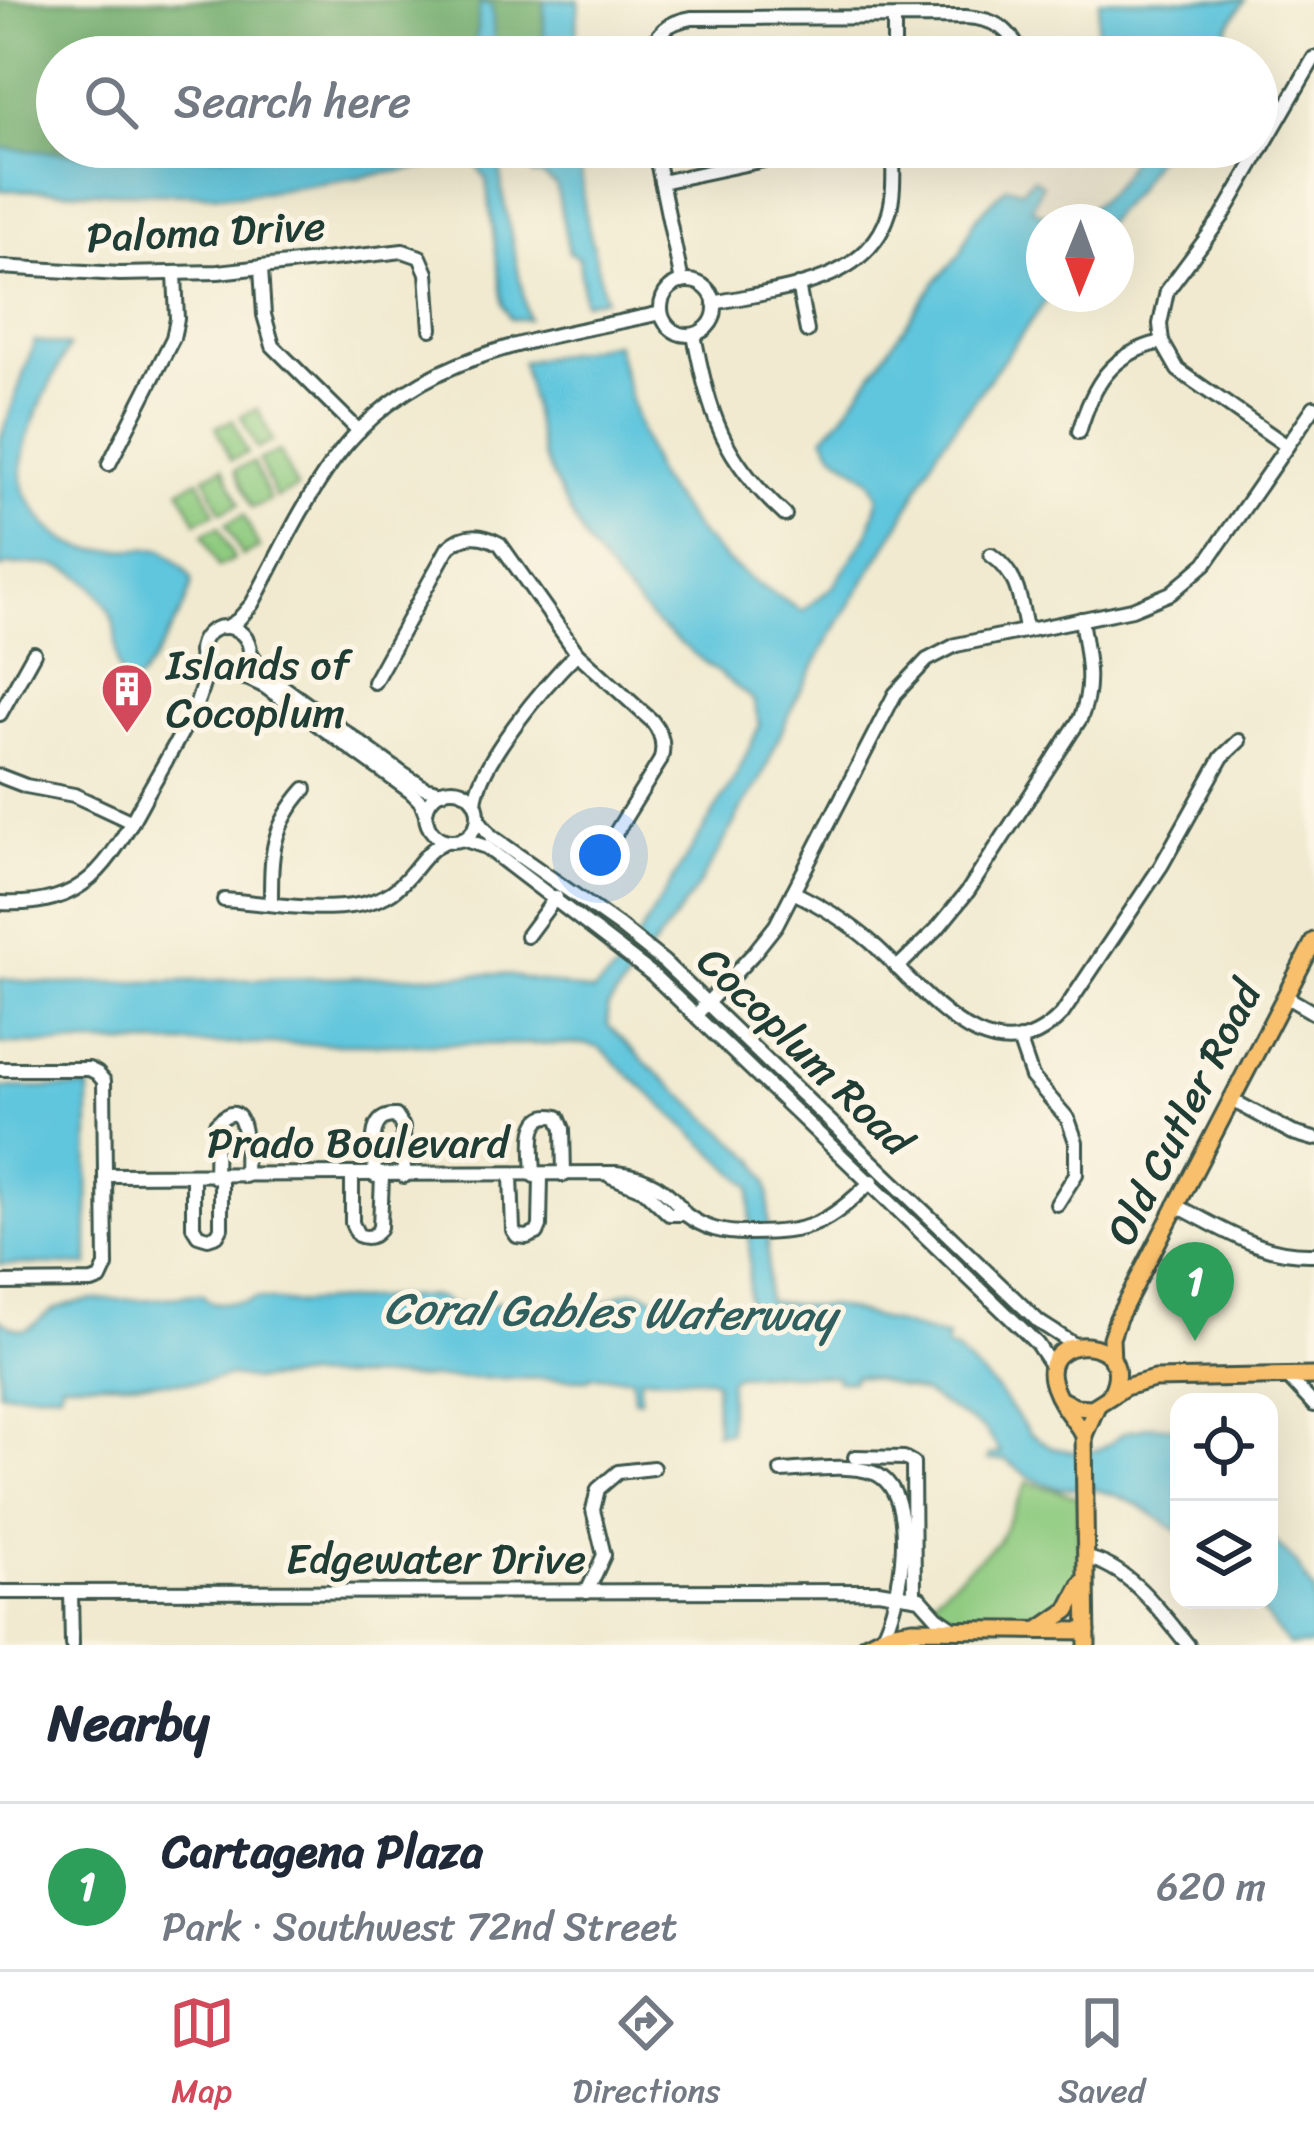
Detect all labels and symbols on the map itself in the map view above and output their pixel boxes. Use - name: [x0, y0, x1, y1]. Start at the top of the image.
- street label: Paloma Drive: [85, 189, 327, 275]
- north arrow: [1026, 204, 1134, 312]
- place label: Islands of Cocoplum: [164, 628, 354, 750]
- building icon: Islands of Cocoplum: [99, 661, 155, 735]
- your location: [570, 825, 630, 885]
- street label: Cocoplum Road: [679, 927, 933, 1177]
- street label: Old Cutler Road: [1085, 965, 1284, 1259]
- street label: Prado Boulevard: [207, 1106, 512, 1180]
- pin: 1: [1156, 1242, 1234, 1341]
- water label: Coral Gables Waterway: [383, 1268, 843, 1356]
- street label: Edgewater Drive: [286, 1522, 586, 1596]

